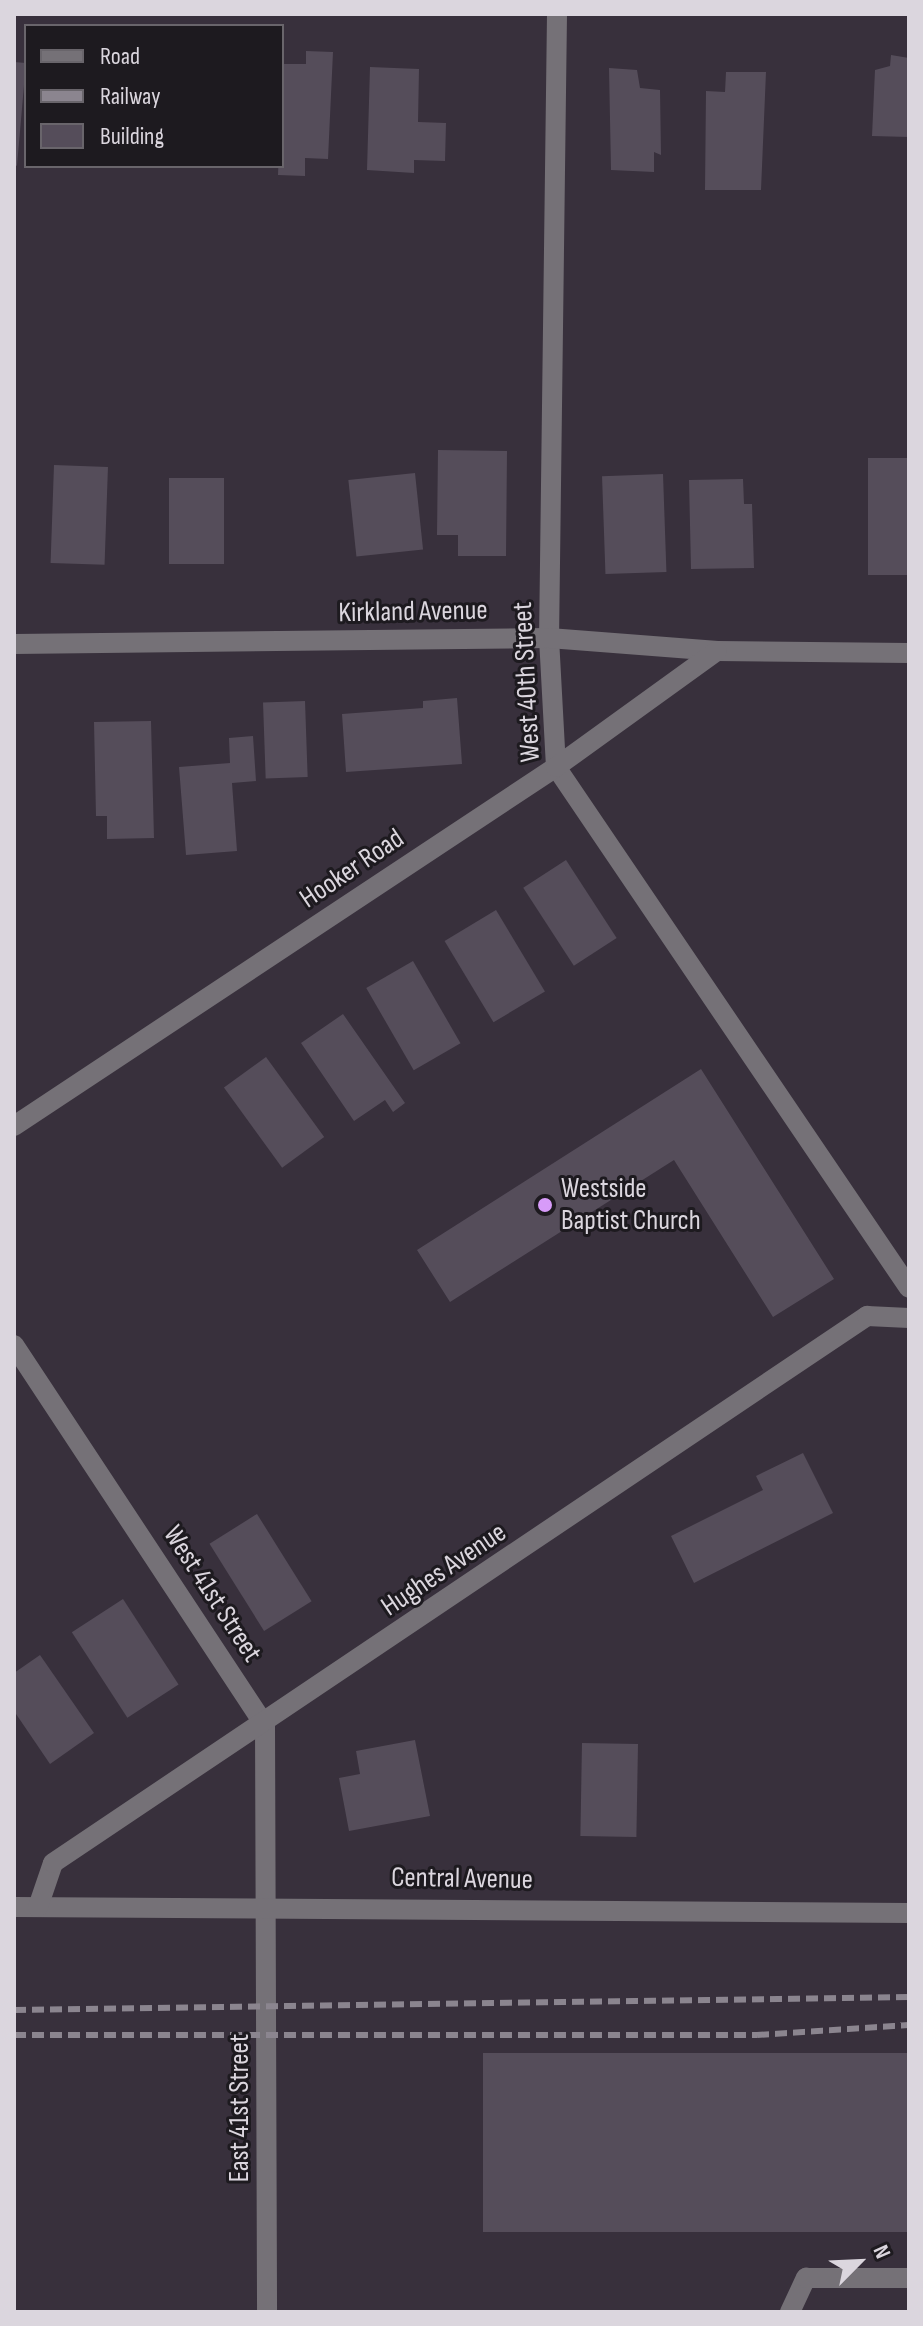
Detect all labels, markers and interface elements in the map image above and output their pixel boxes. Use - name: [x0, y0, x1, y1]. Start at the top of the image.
- legend: [24, 24, 284, 168]
- text: Road: [100, 42, 140, 71]
- text: Railway: [100, 82, 160, 111]
- text: Building: [100, 122, 164, 151]
- street label: Kirkland Avenue: [338, 594, 488, 630]
- street label: West 40th Street: [506, 601, 548, 763]
- street label: Hooker Road: [294, 822, 410, 916]
- place label: Westside Baptist Church: [561, 1172, 701, 1238]
- marker: Westside Baptist Church: [536, 1196, 554, 1214]
- street label: Hughes Avenue: [375, 1516, 513, 1624]
- street label: West 41st Street: [155, 1520, 269, 1668]
- street label: Central Avenue: [391, 1861, 533, 1897]
- street label: East 41st Street: [223, 2034, 257, 2182]
- north arrow: [819, 2222, 899, 2302]
- text: N: [867, 2241, 896, 2263]

